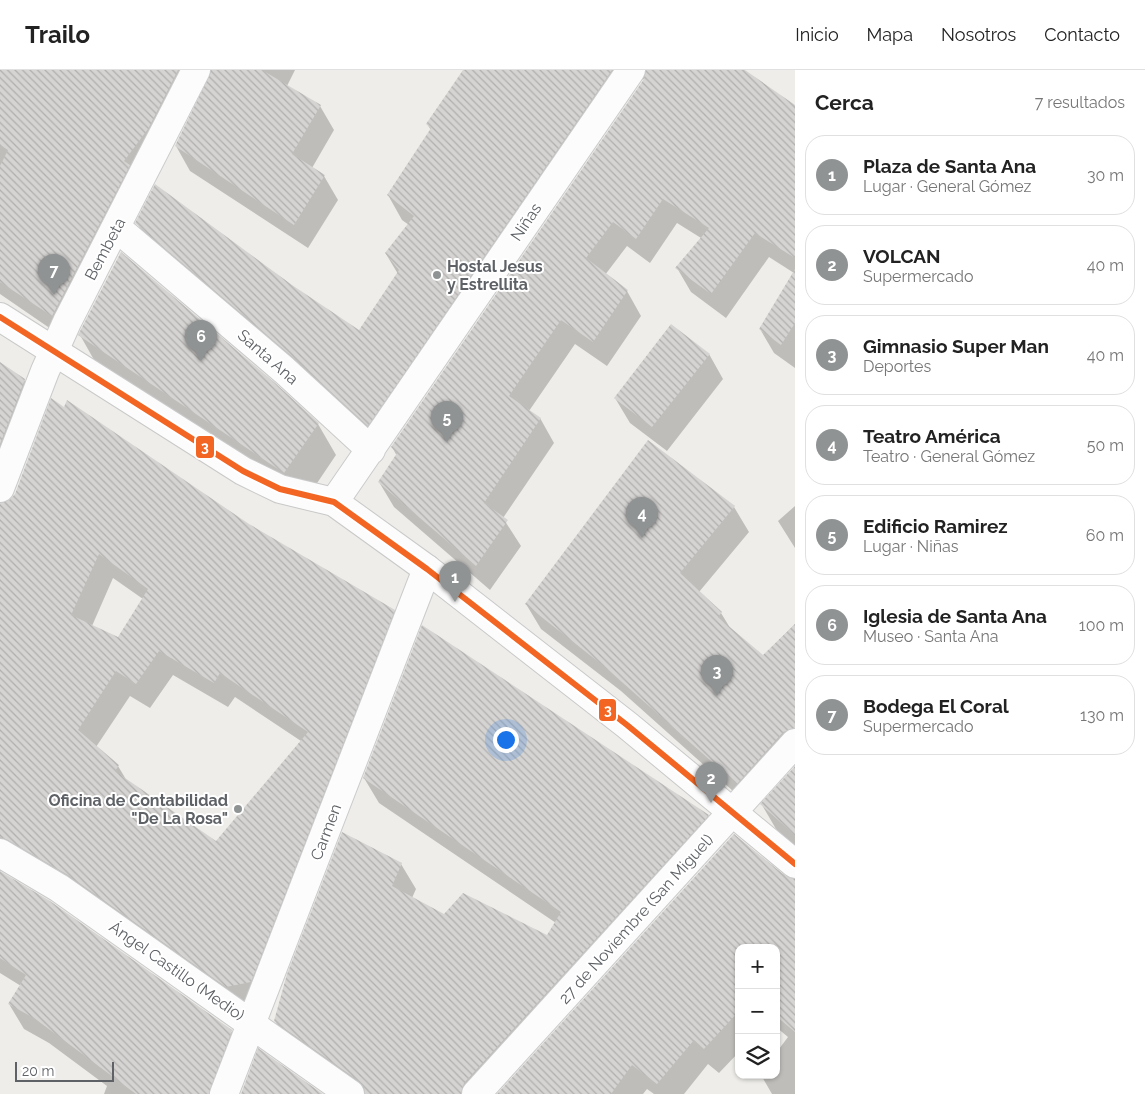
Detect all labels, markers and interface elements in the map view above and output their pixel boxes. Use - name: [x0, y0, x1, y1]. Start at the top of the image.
- text: Trailo: [25, 20, 90, 49]
- text: Inicio: [795, 24, 839, 45]
- text: Mapa: [867, 24, 913, 45]
- text: Nosotros: [941, 24, 1016, 45]
- text: Contacto: [1044, 24, 1120, 45]
- text: Cerca: [815, 90, 874, 115]
- text: 7 resultados: [1035, 93, 1125, 112]
- text: Plaza de Santa Ana: [863, 155, 1036, 177]
- text: 1: [828, 166, 836, 185]
- text: 30 m: [1087, 166, 1124, 185]
- text: Lugar · General Gómez: [863, 177, 1032, 196]
- street label: Niñas: [506, 199, 546, 245]
- street label: Bembeta: [81, 215, 129, 283]
- text: VOLCAN: [863, 245, 941, 267]
- pin: 7: [38, 254, 70, 295]
- text: 2: [827, 256, 837, 275]
- text: 40 m: [1087, 256, 1124, 275]
- place label: Hostal Jesus y Estrellita: [447, 257, 543, 294]
- text: Supermercado: [863, 267, 974, 286]
- marker: Hostal Jesus y Estrellita: [431, 269, 443, 281]
- pin: 6: [185, 320, 217, 361]
- street label: Santa Ana: [234, 325, 302, 389]
- text: Gimnasio Super Man: [863, 335, 1049, 357]
- text: 3: [828, 346, 836, 365]
- text: 40 m: [1087, 346, 1124, 365]
- text: Deportes: [863, 357, 931, 376]
- pin: 5: [431, 401, 463, 442]
- text: Teatro América: [863, 425, 1001, 447]
- line badge: 3: [195, 435, 215, 459]
- text: 4: [827, 436, 837, 455]
- text: 50 m: [1087, 436, 1124, 455]
- text: 3: [201, 439, 209, 455]
- text: Teatro · General Gómez: [863, 447, 1035, 466]
- pin: 4: [626, 497, 658, 538]
- text: Edificio Ramirez: [863, 515, 1008, 537]
- text: 5: [828, 526, 836, 545]
- text: 60 m: [1086, 526, 1124, 545]
- text: Lugar · Niñas: [863, 537, 958, 556]
- pin: 1: [439, 561, 471, 602]
- text: Iglesia de Santa Ana: [863, 605, 1047, 627]
- text: 6: [827, 616, 837, 635]
- text: 100 m: [1079, 616, 1124, 635]
- text: Museo · Santa Ana: [863, 627, 999, 646]
- pin: 3: [701, 655, 733, 696]
- text: Bodega El Coral: [863, 695, 1009, 717]
- line badge: 3: [598, 698, 617, 722]
- text: 3: [604, 702, 612, 718]
- text: 7: [828, 706, 836, 725]
- text: 130 m: [1080, 706, 1124, 725]
- text: Supermercado: [863, 717, 974, 736]
- your location: [493, 727, 519, 753]
- pin: 2: [695, 762, 727, 803]
- place label: Oficina de Contabilidad "De La Rosa": [48, 791, 228, 828]
- street label: Carmen: [307, 801, 345, 863]
- marker: Oficina de Contabilidad "De La Rosa": [232, 803, 244, 815]
- street label: 27 de Noviembre (San Miguel): [555, 830, 717, 1008]
- street label: Ángel Castillo (Medio): [106, 916, 249, 1025]
- map controls: [735, 944, 780, 1079]
- button: +: [735, 944, 780, 989]
- button: −: [735, 989, 780, 1034]
- button: layers: [735, 1034, 780, 1079]
- scale bar: [15, 1059, 114, 1082]
- text: 20 m: [22, 1063, 54, 1079]

